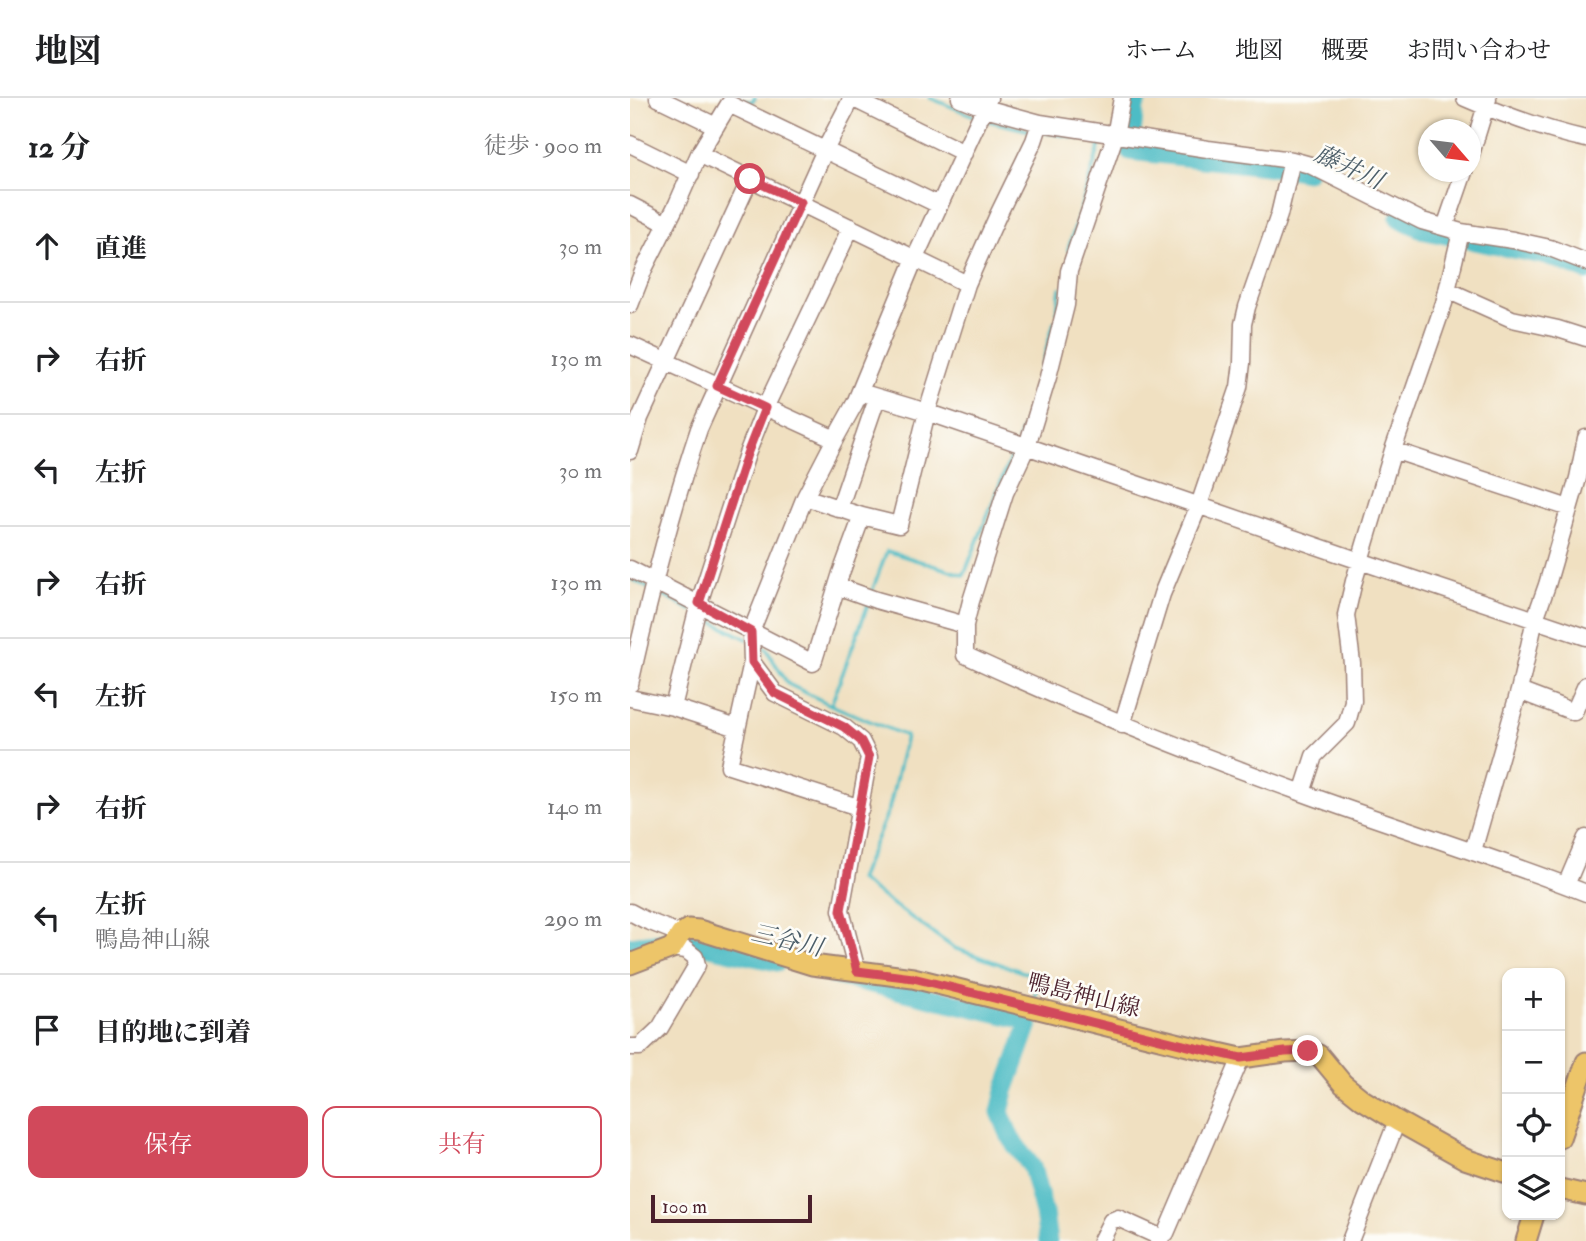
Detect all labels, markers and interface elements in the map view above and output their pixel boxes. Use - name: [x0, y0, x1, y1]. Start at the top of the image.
- text: 地図: [35, 31, 101, 72]
- text: ホーム: [1125, 35, 1197, 66]
- text: 地図: [1235, 35, 1283, 66]
- text: 概要: [1321, 35, 1369, 66]
- text: お問い合わせ: [1407, 35, 1551, 66]
- north arrow: [1418, 119, 1481, 182]
- text: 12 分: [28, 129, 90, 166]
- text: 徒歩 · 900 m: [484, 131, 602, 160]
- water label: 藤井川: [1310, 138, 1391, 198]
- route start: [734, 163, 765, 194]
- icon: ahead: [28, 227, 66, 265]
- text: 30 m: [559, 232, 602, 261]
- text: 直進: [95, 233, 147, 265]
- icon: right: [28, 339, 66, 377]
- text: 130 m: [550, 344, 602, 373]
- text: 右折: [95, 345, 147, 377]
- icon: left: [28, 451, 66, 489]
- text: 30 m: [559, 456, 602, 485]
- text: 左折: [95, 457, 147, 489]
- icon: right: [28, 563, 66, 601]
- text: 130 m: [550, 568, 602, 597]
- text: 右折: [95, 569, 147, 601]
- icon: left: [28, 675, 66, 713]
- text: 150 m: [549, 680, 602, 709]
- text: 左折: [95, 681, 147, 713]
- icon: right: [28, 787, 66, 825]
- text: 140 m: [547, 792, 602, 821]
- text: 右折: [95, 793, 147, 825]
- text: 左折: [95, 889, 147, 921]
- icon: left: [28, 899, 66, 937]
- text: 290 m: [544, 904, 602, 933]
- water label: 三谷川: [748, 917, 828, 964]
- text: 鴨島神山線: [95, 925, 210, 954]
- street label: 鴨島神山線: [1025, 968, 1143, 1023]
- map controls: [1502, 968, 1565, 1220]
- button: +: [1502, 968, 1565, 1031]
- icon: arrive: [28, 1011, 66, 1049]
- text: 目的地に到着: [95, 1017, 251, 1049]
- button: −: [1502, 1031, 1565, 1094]
- route end: [1292, 1035, 1323, 1066]
- button: locate: [1502, 1094, 1565, 1157]
- button: 保存: [28, 1106, 308, 1178]
- button: 共有: [322, 1106, 602, 1178]
- button: layers: [1502, 1157, 1565, 1220]
- scale bar: [651, 1192, 812, 1224]
- text: 100 m: [662, 1195, 707, 1219]

